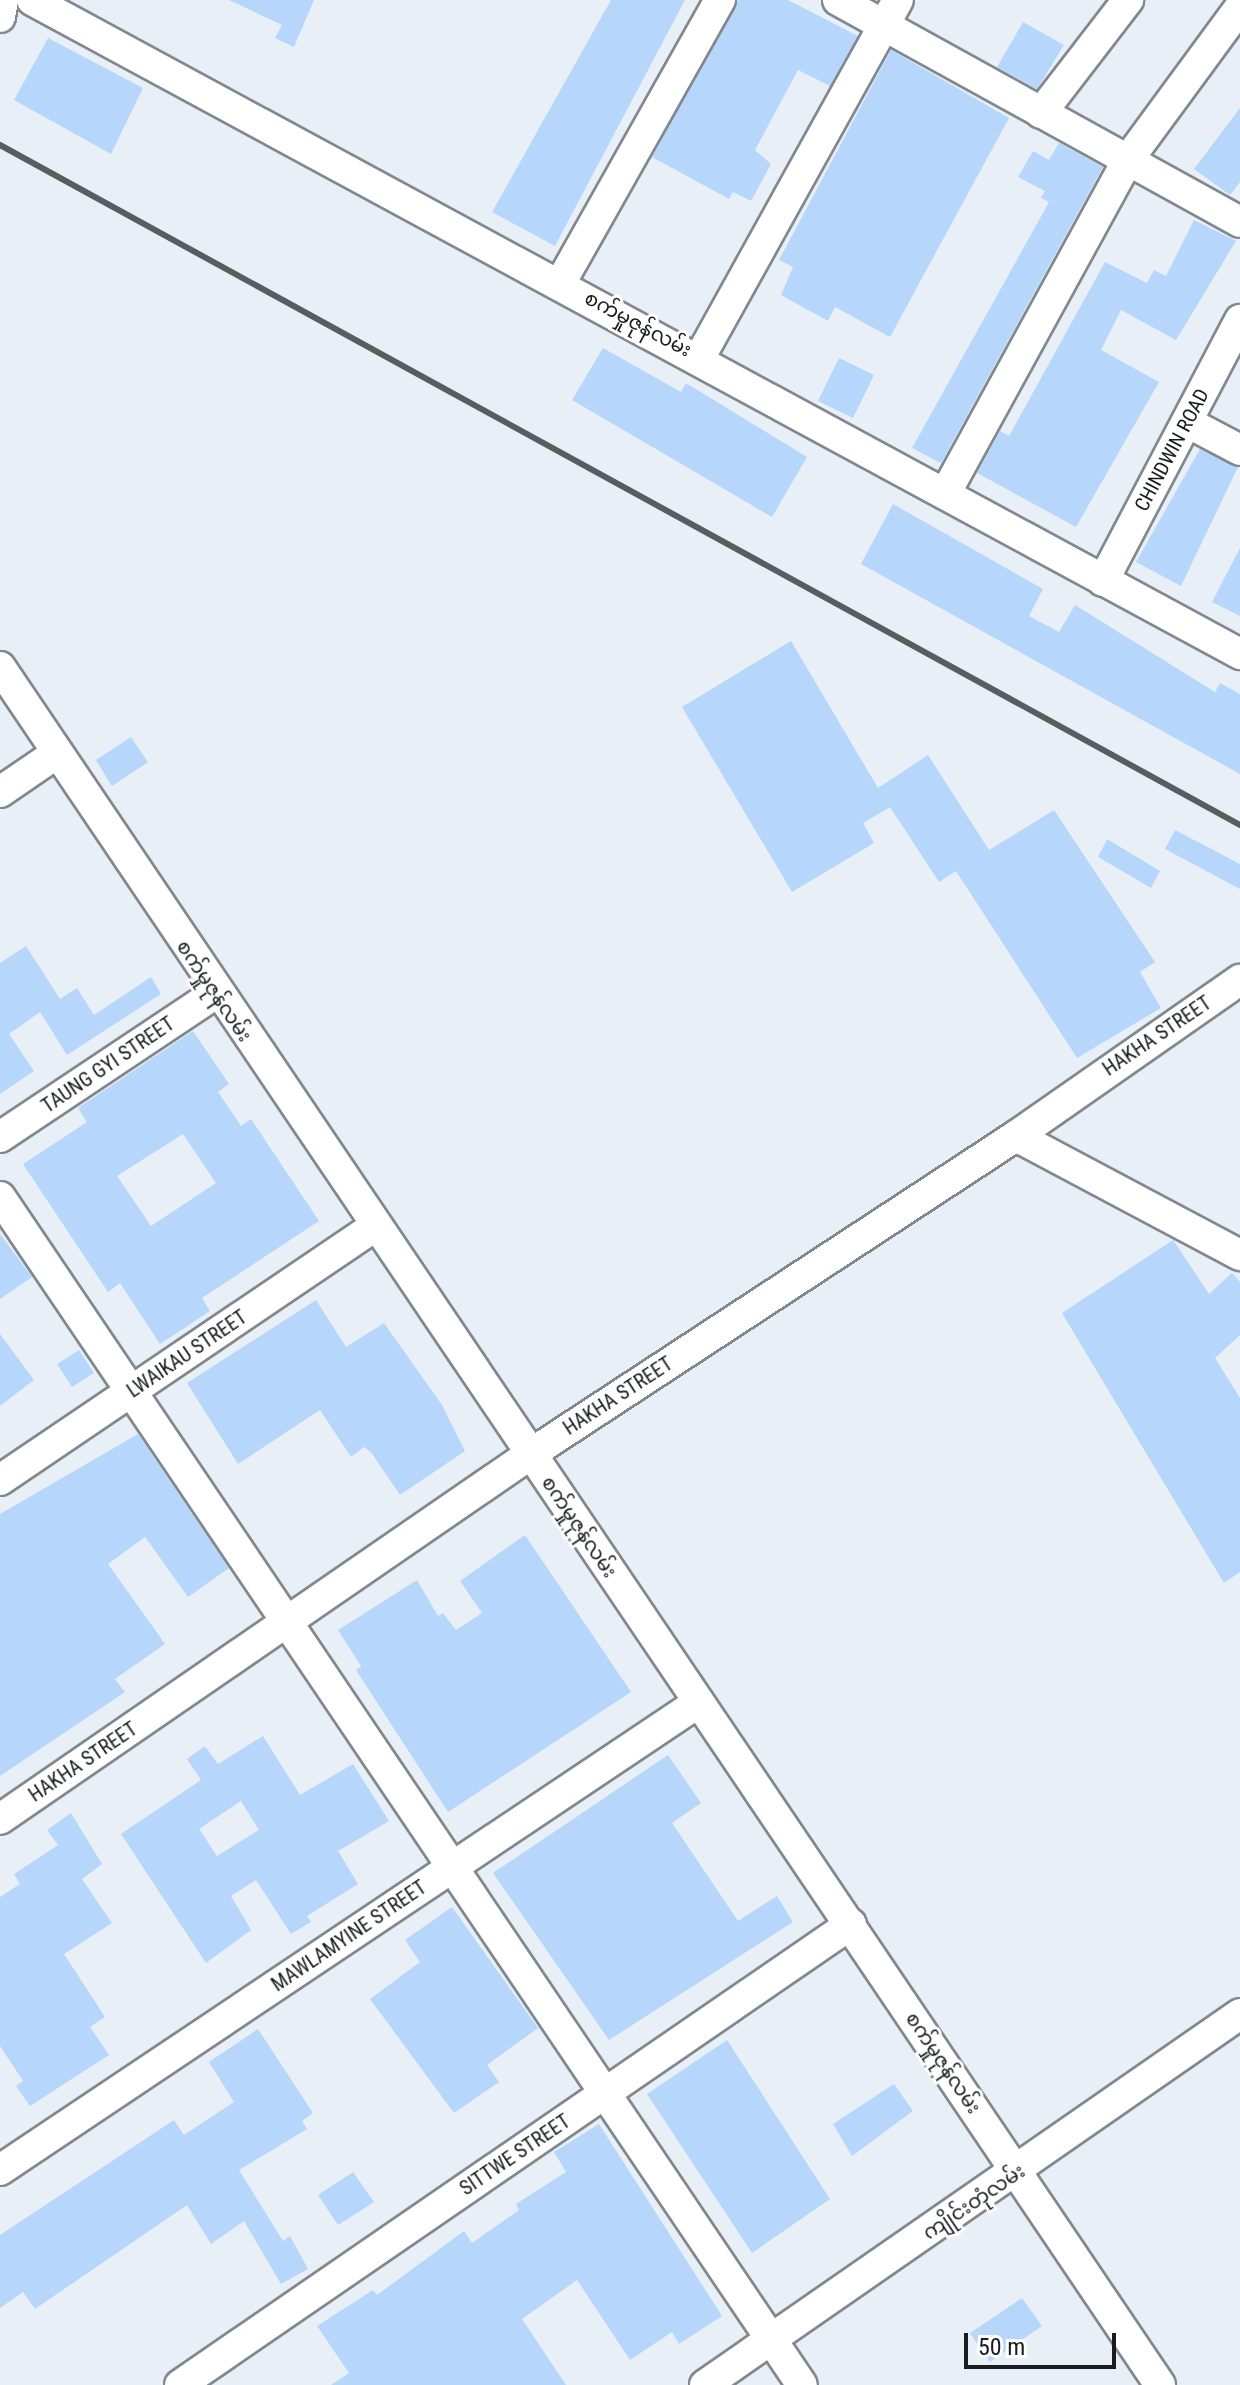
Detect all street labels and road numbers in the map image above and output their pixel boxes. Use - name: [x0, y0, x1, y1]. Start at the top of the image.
- street label: စက်မှုဇုန်လမ်း: [580, 286, 696, 362]
- street label: CHINDWIN ROAD: [1130, 385, 1214, 515]
- street label: စက်မှုဇုန်လမ်း: [171, 936, 257, 1046]
- street label: HAKHA STREET: [1098, 991, 1216, 1081]
- street label: TAUNG GYI STREET: [37, 1012, 179, 1118]
- street label: LWAIKAU STREET: [122, 1305, 252, 1403]
- street label: HAKHA STREET: [559, 1352, 677, 1440]
- street label: စက်မှုဇုန်လမ်း: [536, 1472, 622, 1582]
- street label: HAKHA STREET: [24, 1717, 142, 1807]
- street label: MAWLAMYINE STREET: [267, 1875, 431, 1997]
- street label: စက်မှုဇုန်လမ်း: [900, 2008, 986, 2118]
- street label: SITTWE STREET: [455, 2109, 575, 2201]
- street label: ကျိုင်းတုံလမ်း: [918, 2159, 1030, 2245]

